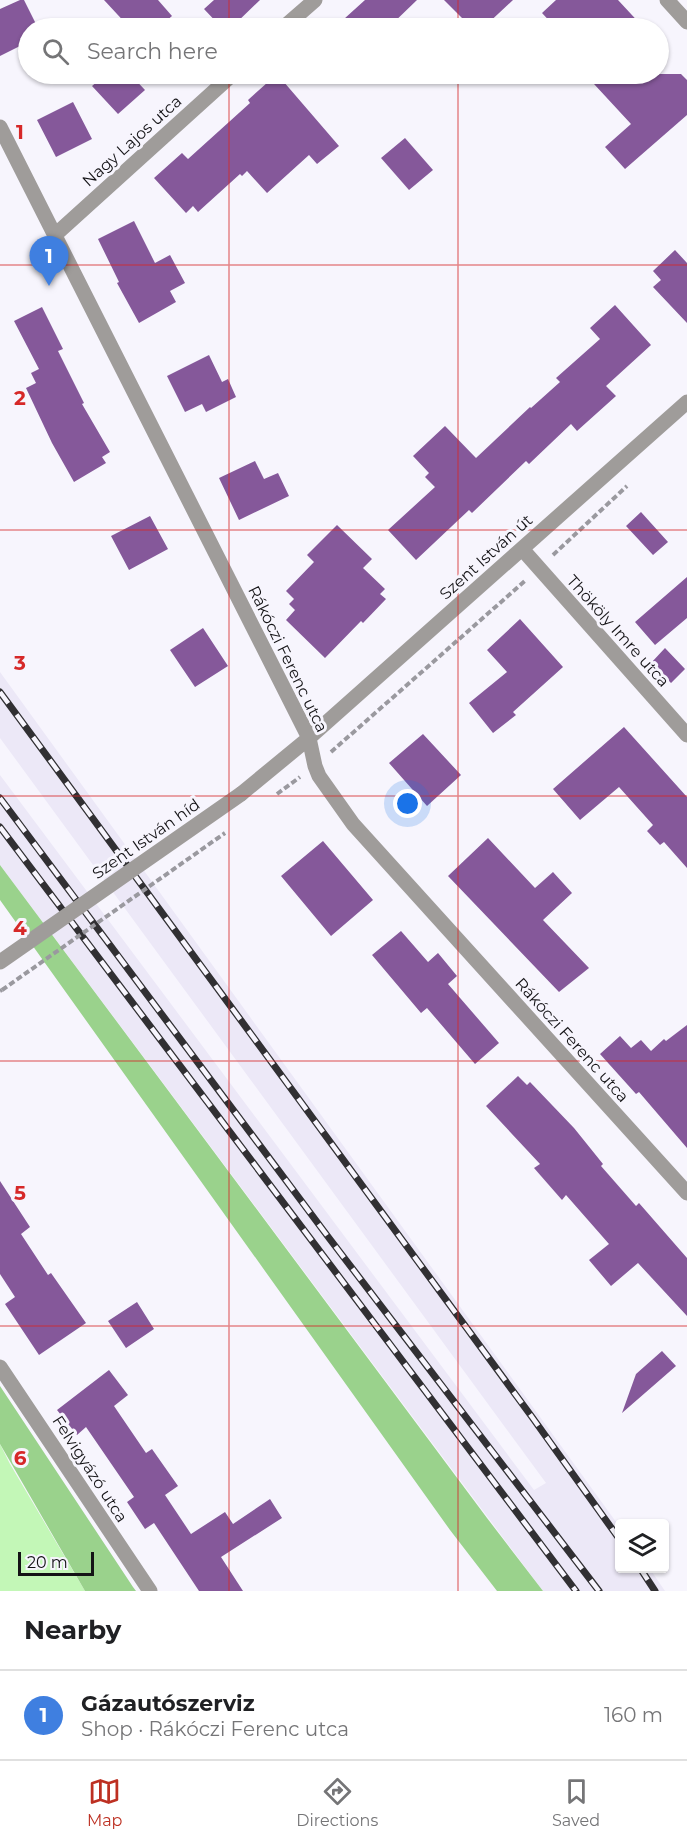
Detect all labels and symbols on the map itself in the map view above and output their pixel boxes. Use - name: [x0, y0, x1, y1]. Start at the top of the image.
- street label: Nagy Lajos utca: [78, 91, 186, 191]
- text: 1: [16, 120, 24, 144]
- pin: 1: [29, 236, 68, 286]
- text: 2: [14, 386, 26, 410]
- street label: Szent István út: [436, 510, 537, 604]
- street label: Thököly Imre utca: [563, 571, 673, 691]
- street label: Rákóczi Ferenc utca: [244, 583, 332, 735]
- text: 3: [13, 651, 26, 675]
- your location: [393, 789, 422, 818]
- street label: Szent István híd: [89, 795, 203, 883]
- text: 4: [13, 916, 27, 940]
- street label: Rákóczi Ferenc utca: [511, 974, 633, 1106]
- text: 5: [14, 1181, 26, 1205]
- street label: Felvigyázó utca: [48, 1412, 132, 1526]
- text: 6: [14, 1446, 27, 1470]
- scale bar: [18, 1549, 94, 1576]

